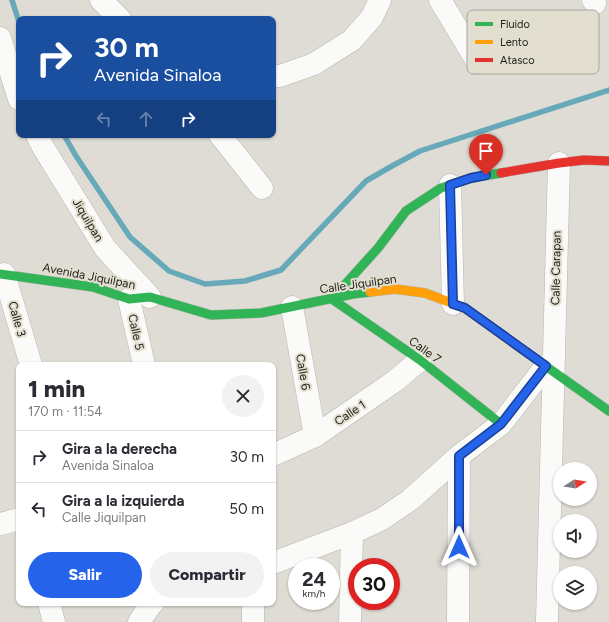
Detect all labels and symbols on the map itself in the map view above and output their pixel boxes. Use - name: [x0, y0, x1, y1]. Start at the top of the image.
- legend: [467, 10, 599, 74]
- text: Fluido: [500, 18, 530, 31]
- text: Lento: [500, 36, 528, 49]
- text: Atasco: [500, 54, 535, 67]
- pin: [469, 134, 503, 175]
- street label: Jiquilpan: [70, 196, 106, 244]
- street label: Calle Carapan: [548, 230, 564, 305]
- street label: Avenida Jiquilpan: [41, 260, 137, 292]
- street label: Calle Jiquilpan: [319, 272, 398, 296]
- street label: Calle 3: [5, 300, 29, 338]
- street label: Calle 5: [125, 313, 147, 351]
- street label: Calle 7: [406, 334, 444, 367]
- street label: Calle 6: [293, 353, 313, 391]
- street label: Calle 1: [332, 398, 368, 428]
- north arrow: [553, 462, 597, 506]
- position arrow: [438, 526, 480, 568]
- speed limit sign: 30: [348, 558, 400, 610]

